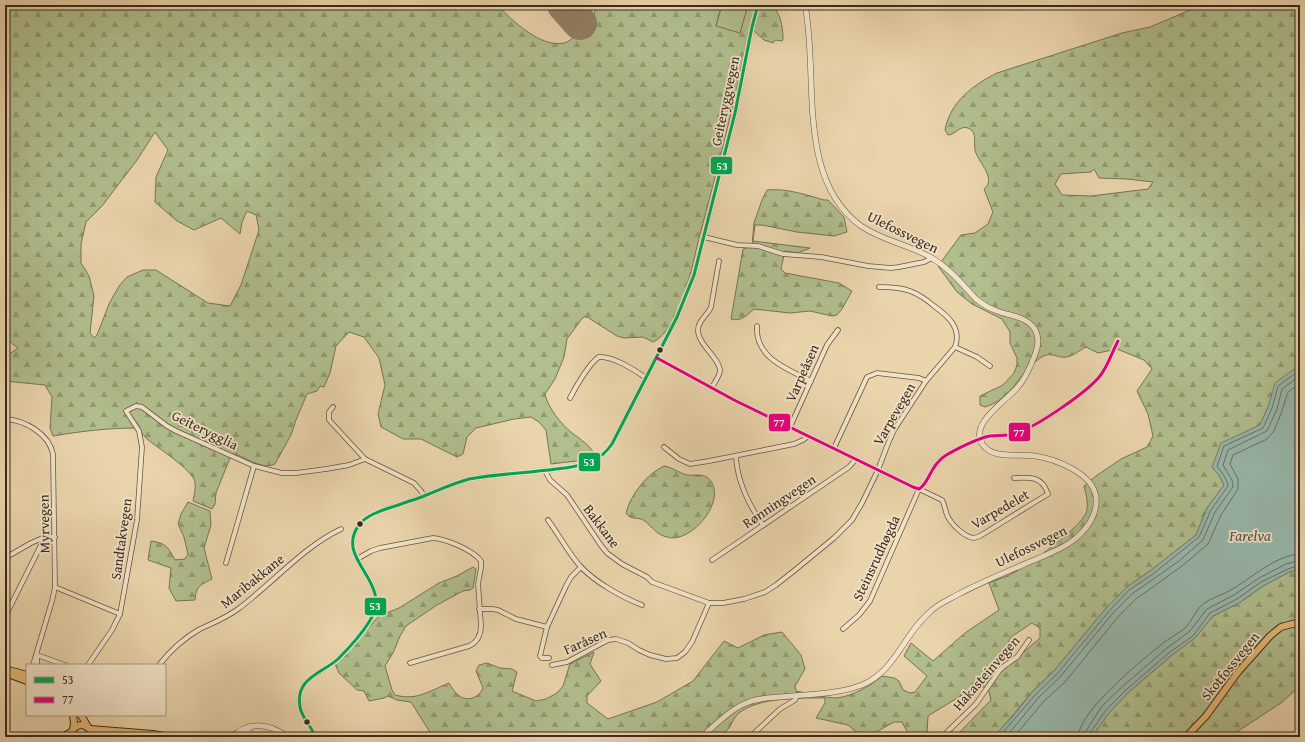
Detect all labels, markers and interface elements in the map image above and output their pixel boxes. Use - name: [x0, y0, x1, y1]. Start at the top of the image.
- street label: Geiteryggvegen: [706, 54, 744, 148]
- line badge: 53: [710, 156, 733, 175]
- text: 53: [716, 158, 728, 174]
- street label: Ulefossvegen: [864, 206, 942, 258]
- street label: Varpeåsen: [780, 341, 824, 405]
- unlabelled marker: [655, 345, 665, 355]
- street label: Varpevegen: [868, 379, 920, 449]
- street label: Geiterygglia: [169, 405, 242, 455]
- line badge: 77: [768, 413, 791, 432]
- text: 77: [773, 414, 785, 430]
- line badge: 77: [1008, 422, 1031, 442]
- text: 77: [1013, 424, 1025, 440]
- line badge: 53: [578, 452, 601, 472]
- text: 53: [583, 454, 595, 470]
- street label: Rønningvegen: [738, 469, 820, 533]
- street label: Varpedelet: [967, 484, 1033, 534]
- street label: Myrvegen: [33, 494, 55, 554]
- street label: Sandtakvegen: [105, 497, 137, 581]
- street label: Bakkane: [579, 500, 625, 552]
- street label: Steinsrudhøgda: [847, 511, 905, 604]
- unlabelled marker: [355, 519, 365, 529]
- street label: Ulefossvegen: [992, 520, 1070, 572]
- water label: Farelva: [1228, 525, 1271, 546]
- street label: Maribakkane: [216, 549, 289, 613]
- line badge: 53: [364, 597, 387, 616]
- text: 53: [369, 598, 381, 614]
- street label: Faråsen: [560, 623, 610, 659]
- street label: Skotfossvegen: [1196, 627, 1264, 705]
- street label: Hakasteinvegen: [948, 631, 1024, 715]
- legend: [26, 664, 166, 716]
- text: 53: [62, 671, 74, 688]
- text: 77: [62, 691, 74, 708]
- unlabelled marker: [302, 717, 312, 727]

